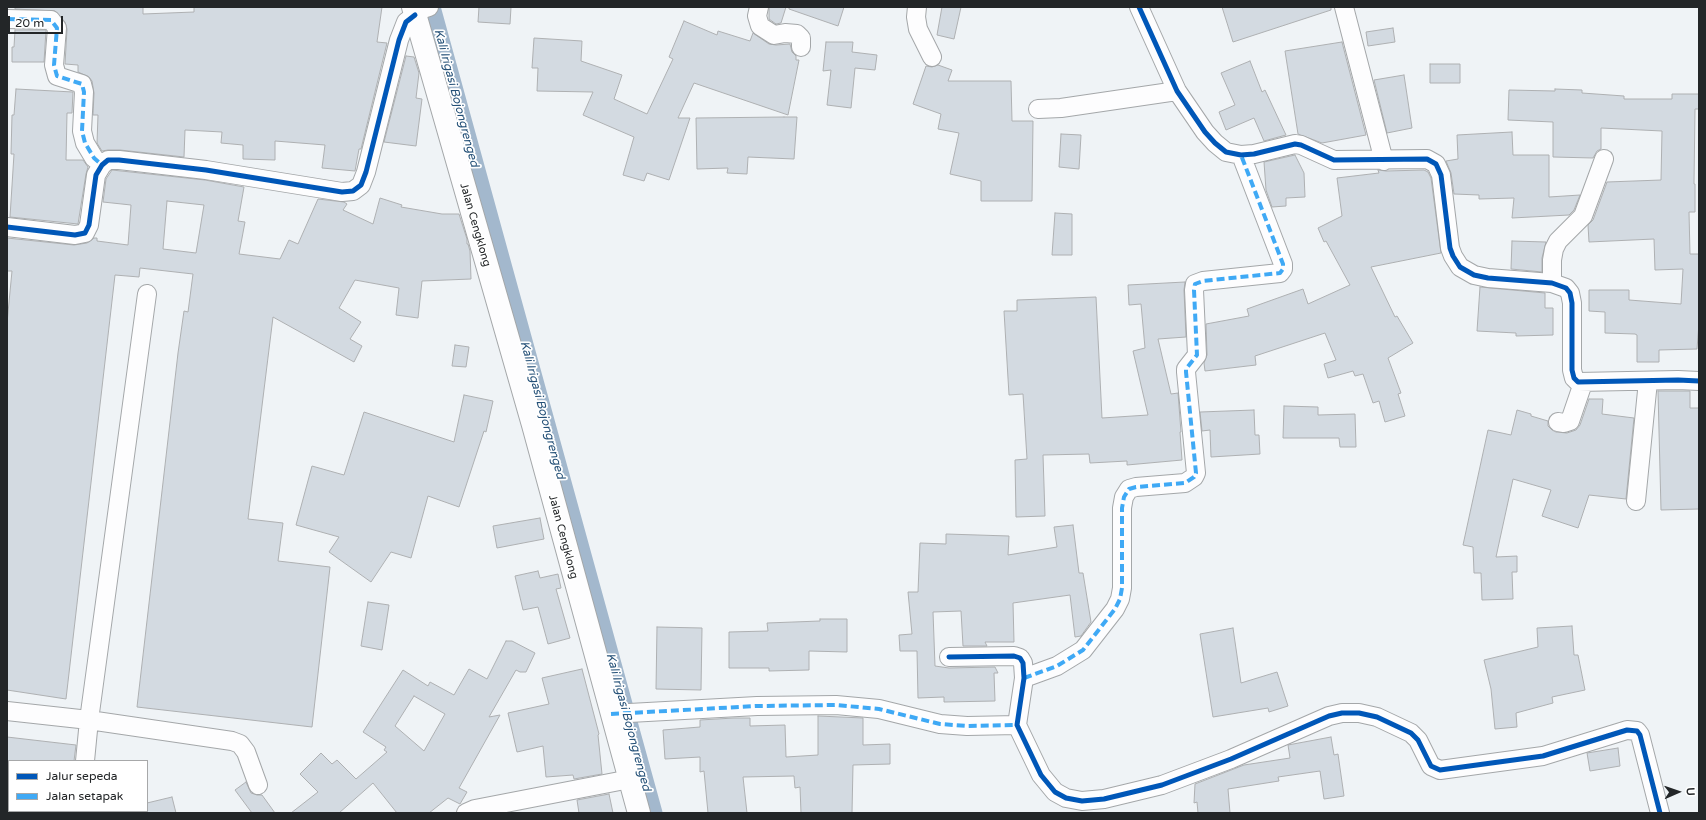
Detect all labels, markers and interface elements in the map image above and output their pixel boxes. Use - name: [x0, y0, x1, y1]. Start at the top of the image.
- scale bar: [10, 8, 65, 34]
- text: 20 m: [15, 16, 44, 30]
- water label: Kali Irigasi Bojongrenged: [431, 27, 481, 169]
- street label: Jalan Cengklong: [457, 182, 493, 268]
- water label: Kali Irigasi Bojongrenged: [517, 339, 567, 481]
- street label: Jalan Cengklong: [545, 494, 581, 580]
- water label: Kali Irigasi Bojongrenged: [603, 651, 653, 793]
- legend: [8, 760, 148, 812]
- text: Jalur sepeda: [46, 769, 118, 783]
- north arrow: [1658, 772, 1698, 812]
- text: U: [1684, 787, 1697, 796]
- text: Jalan setapak: [46, 789, 123, 803]

